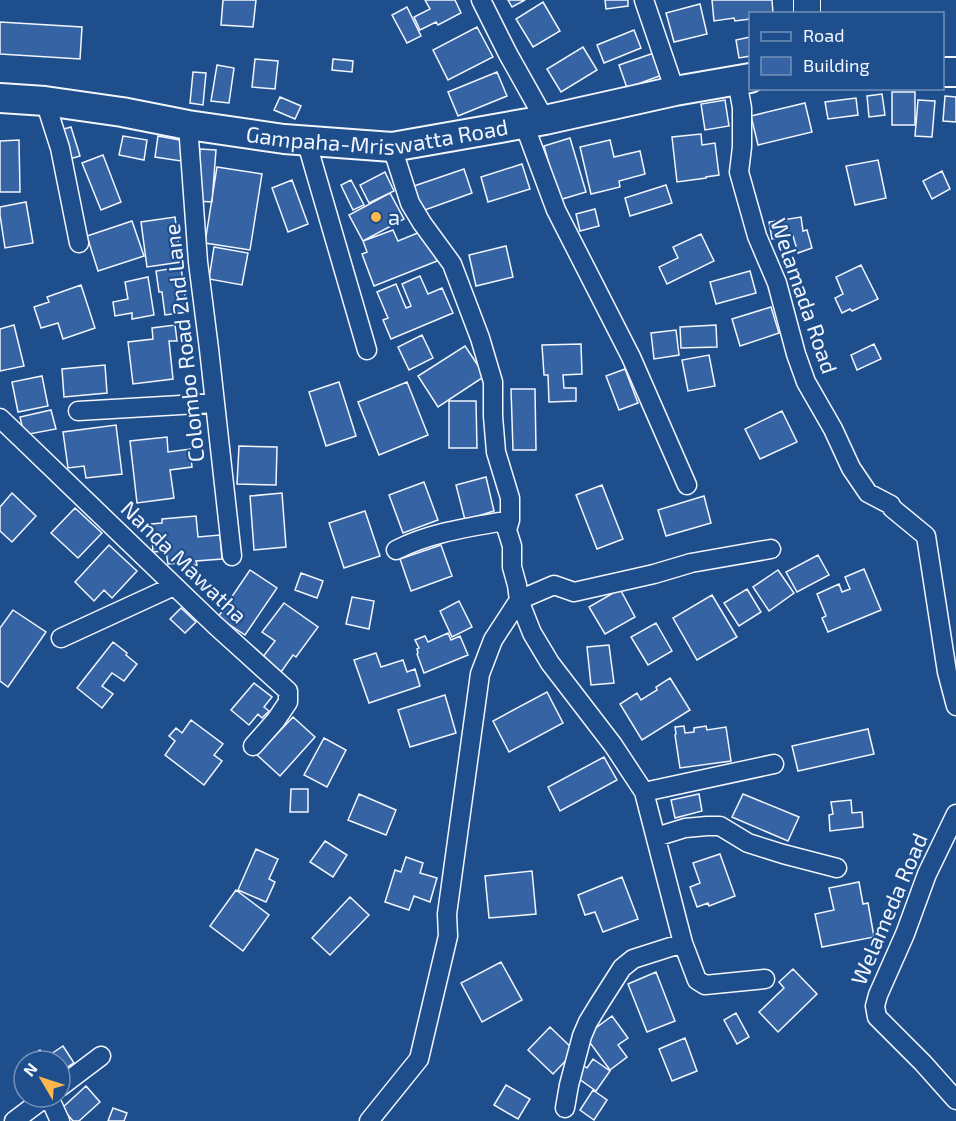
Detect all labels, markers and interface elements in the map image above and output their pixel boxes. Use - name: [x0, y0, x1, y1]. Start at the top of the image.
- legend: [749, 12, 944, 90]
- text: Road: [803, 24, 844, 46]
- text: Building: [803, 54, 870, 76]
- street label: Gampaha-Mriswatta Road: [244, 113, 510, 159]
- place label: a: [388, 203, 400, 229]
- marker: a: [369, 210, 383, 224]
- street label: Welamada Road: [766, 215, 844, 377]
- street label: Colombo Road 2nd Lane: [158, 223, 208, 464]
- street label: Nanda Mawatha: [116, 495, 253, 628]
- street label: Welameda Road: [844, 829, 932, 988]
- north arrow: [12, 1049, 72, 1109]
- text: N: [19, 1059, 41, 1080]

